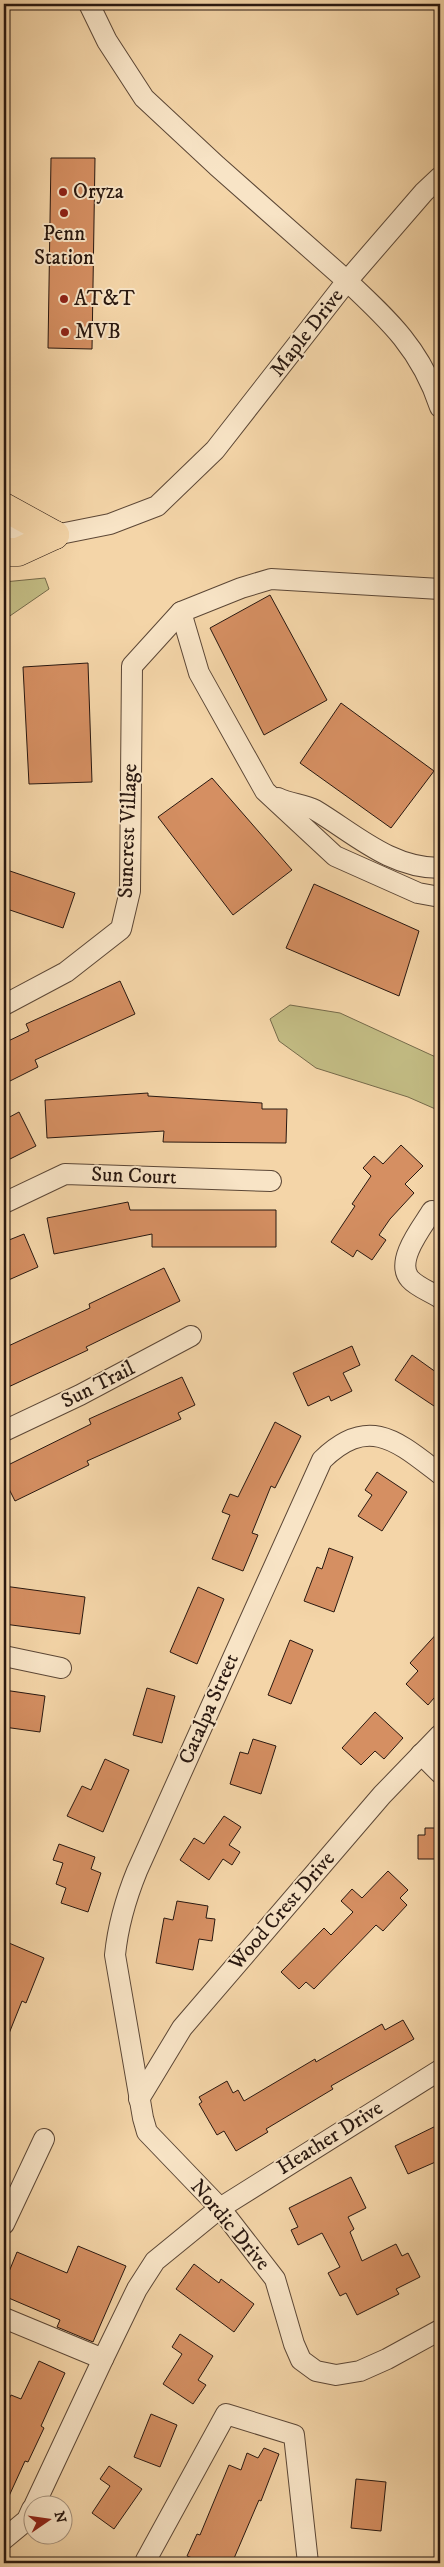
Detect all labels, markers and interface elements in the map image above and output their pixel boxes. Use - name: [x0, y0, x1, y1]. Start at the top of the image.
- place label: Oryza: [73, 179, 124, 205]
- marker: Oryza: [57, 186, 69, 198]
- marker: Penn Station: [58, 207, 70, 219]
- place label: Penn Station: [34, 221, 94, 271]
- street label: Maple Drive: [265, 283, 350, 382]
- place label: AT&T: [74, 286, 135, 312]
- marker: AT&T: [58, 293, 70, 305]
- place label: MVB: [75, 319, 121, 345]
- marker: MVB: [59, 326, 71, 338]
- street label: Suncrest Village: [113, 763, 143, 899]
- street label: Sun Court: [91, 1162, 177, 1190]
- street label: Sun Trail: [57, 1355, 140, 1414]
- street label: Catalpa Street: [173, 1649, 245, 1768]
- street label: Wood Crest Drive: [223, 1846, 341, 1976]
- street label: Heather Drive: [272, 2095, 388, 2181]
- street label: Nordic Drive: [184, 2174, 276, 2276]
- north arrow: [22, 2494, 72, 2544]
- text: N: [50, 2510, 70, 2525]

